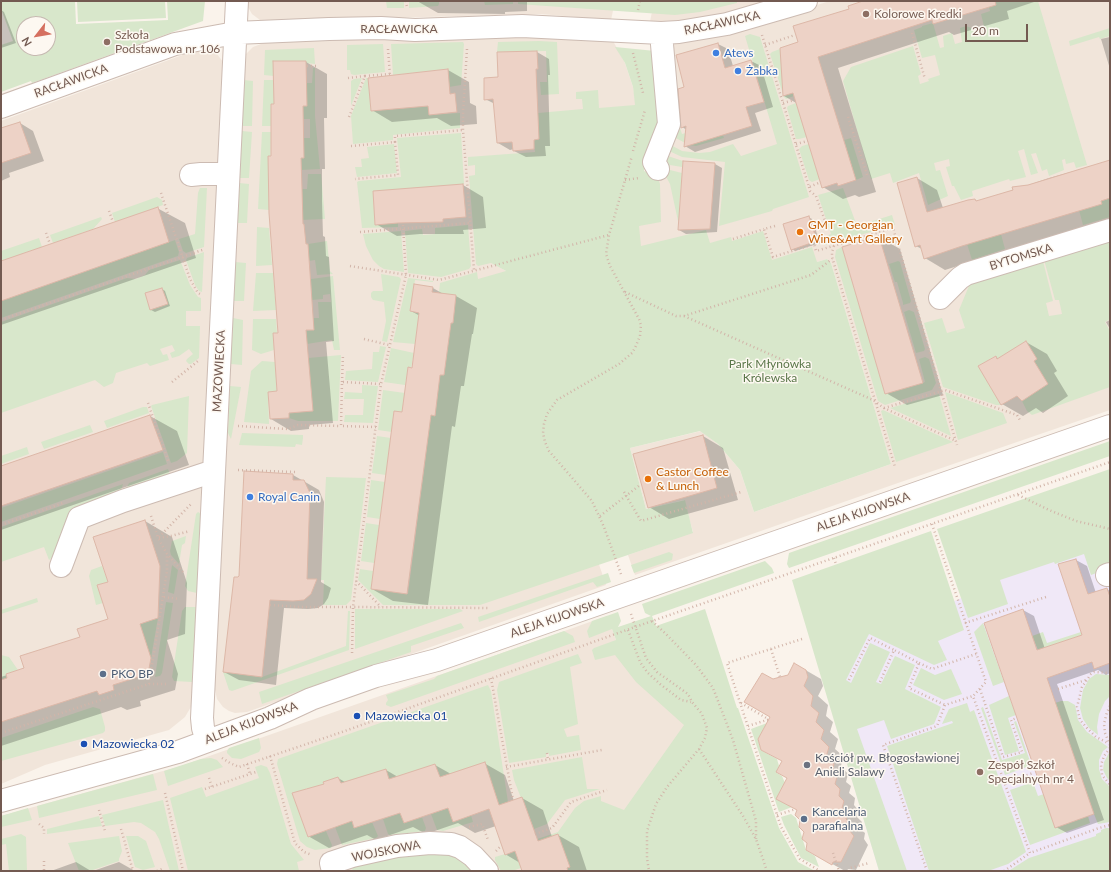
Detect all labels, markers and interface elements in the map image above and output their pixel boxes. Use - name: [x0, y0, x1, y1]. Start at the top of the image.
- place label: Kolorowe Kredki: [874, 7, 962, 21]
- street label: RACŁAWICKA: [683, 8, 761, 38]
- marker: Kolorowe Kredki: [861, 9, 871, 19]
- north arrow: [16, 16, 56, 56]
- scale bar: [967, 16, 1030, 42]
- street label: RACŁAWICKA: [360, 22, 438, 36]
- text: 20 m: [972, 23, 999, 38]
- place label: Szkoła Podstawowa nr 106: [115, 28, 220, 56]
- text: N: [18, 35, 34, 49]
- marker: Szkoła Podstawowa nr 106: [102, 37, 112, 47]
- place label: Atevs: [724, 46, 754, 60]
- marker: Atevs: [711, 48, 721, 58]
- street label: RACŁAWICKA: [32, 61, 110, 101]
- place label: Żabka: [746, 64, 778, 78]
- marker: Żabka: [733, 66, 743, 76]
- place label: GMT - Georgian Wine&Art Gallery: [808, 218, 902, 246]
- marker: GMT - Georgian Wine&Art Gallery: [795, 227, 805, 237]
- street label: BYTOMSKA: [988, 241, 1054, 273]
- street label: MAZOWIECKA: [210, 329, 228, 413]
- park label: Park Młynówka Królewska: [729, 357, 811, 385]
- place label: Castor Coffee & Lunch: [656, 465, 729, 493]
- marker: Castor Coffee & Lunch: [643, 474, 653, 484]
- street label: ALEJA KIJOWSKA: [814, 489, 912, 535]
- place label: Royal Canin: [258, 490, 320, 504]
- marker: Royal Canin: [245, 492, 255, 502]
- street label: ALEJA KIJOWSKA: [508, 595, 606, 641]
- place label: PKO BP: [111, 667, 153, 681]
- marker: PKO BP: [98, 669, 108, 679]
- street label: ALEJA KIJOWSKA: [203, 699, 299, 747]
- place label: Mazowiecka 01: [365, 709, 447, 723]
- marker: Mazowiecka 01: [352, 711, 362, 721]
- place label: Mazowiecka 02: [92, 737, 174, 751]
- marker: Mazowiecka 02: [79, 739, 89, 749]
- place label: Kościół pw. Błogosławionej Anieli Salawy: [815, 751, 959, 779]
- place label: Zespół Szkół Specjalnych nr 4: [988, 758, 1074, 786]
- marker: Kościół pw. Błogosławionej Anieli Salawy: [802, 760, 812, 770]
- marker: Zespół Szkół Specjalnych nr 4: [975, 767, 985, 777]
- place label: Kancelaria parafialna: [812, 805, 867, 833]
- marker: Kancelaria parafialna: [799, 814, 809, 824]
- street label: WOJSKOWA: [350, 837, 422, 865]

